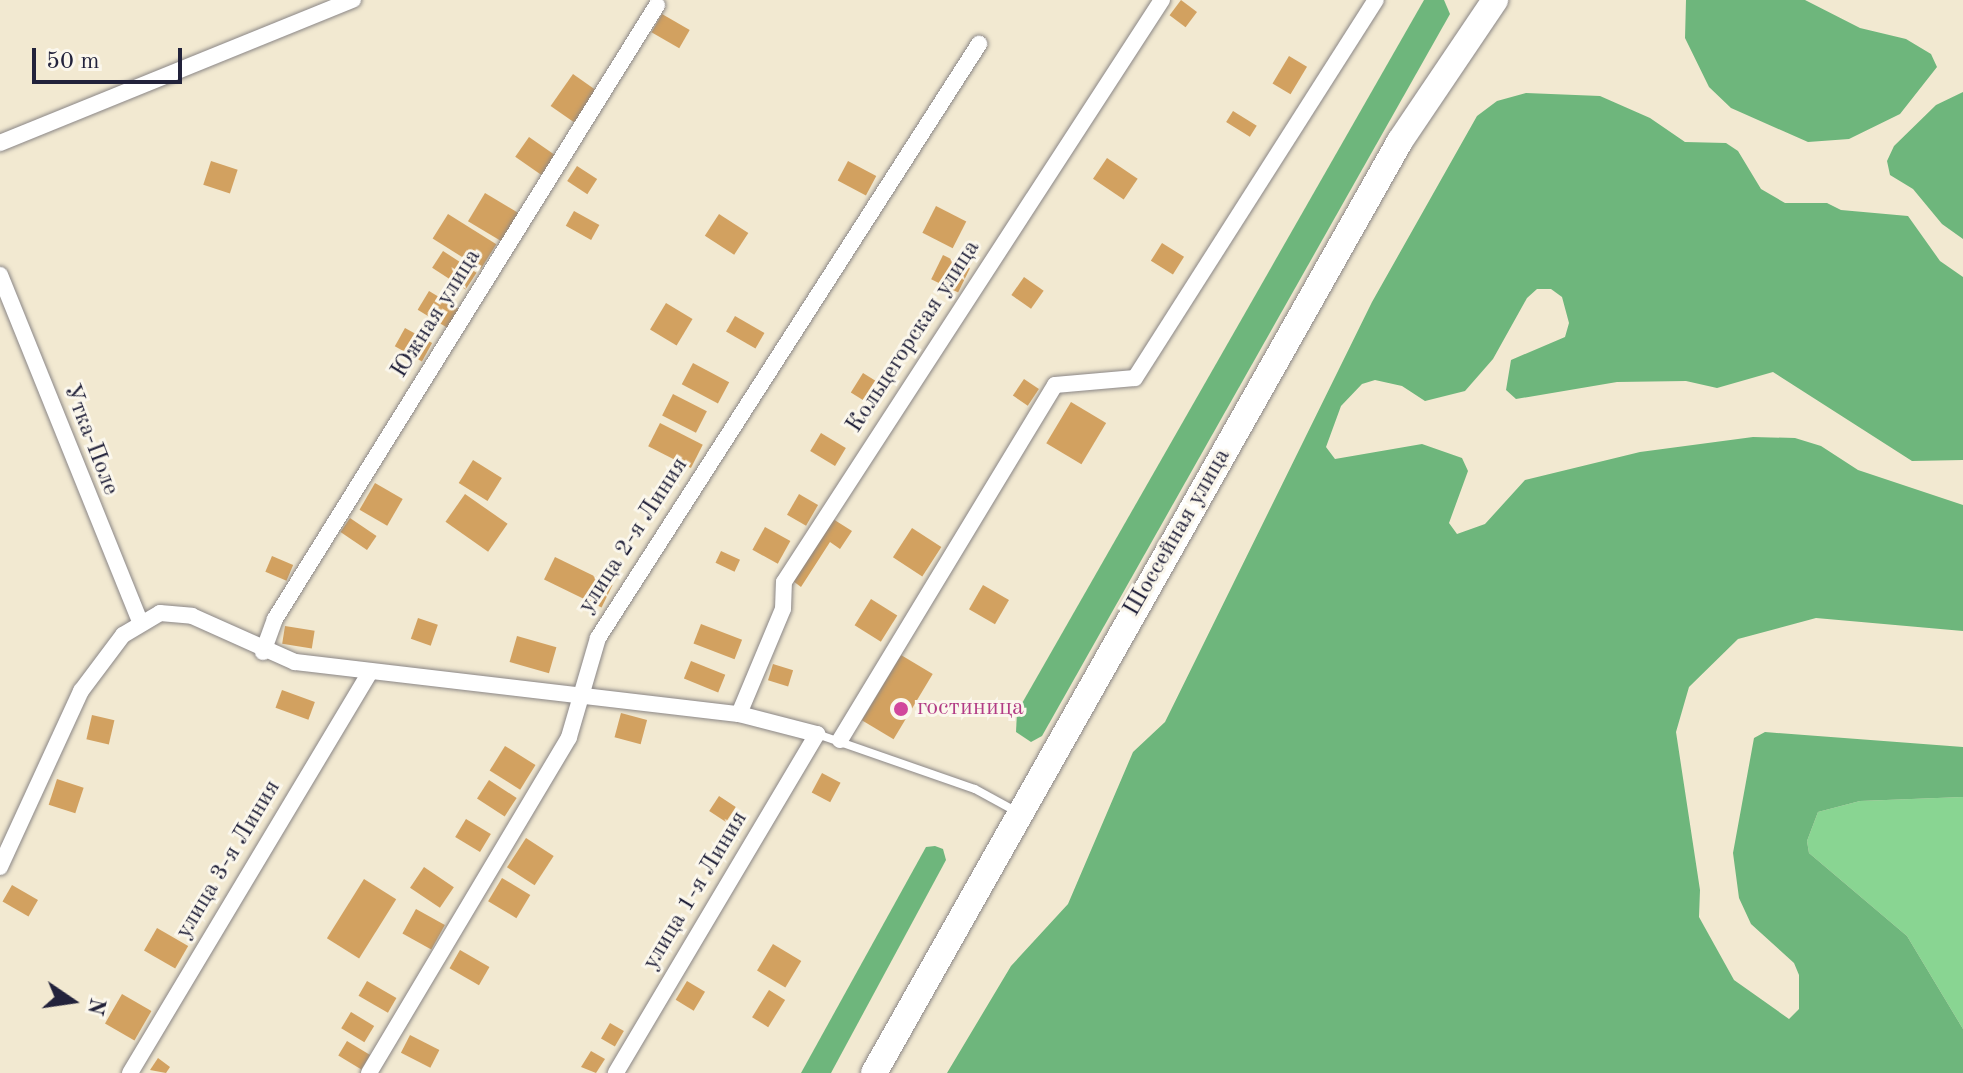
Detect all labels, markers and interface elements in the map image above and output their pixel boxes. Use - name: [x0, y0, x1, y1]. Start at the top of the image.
- scale bar: [36, 32, 186, 82]
- text: 50 m: [46, 50, 100, 74]
- street label: Кольцегорская улица: [841, 235, 987, 439]
- street label: Южная улица: [386, 244, 488, 384]
- street label: Утка-Поле: [56, 380, 124, 500]
- street label: Шоссейная улица: [1118, 444, 1238, 622]
- street label: улица 2-я Линия: [573, 453, 695, 619]
- place label: гостиница: [917, 695, 1024, 723]
- marker: гостиница: [892, 700, 910, 718]
- street label: улица 3-я Линия: [170, 775, 288, 945]
- street label: улица 1-я Линия: [637, 806, 755, 976]
- north arrow: [32, 961, 112, 1041]
- text: N: [83, 996, 108, 1017]

